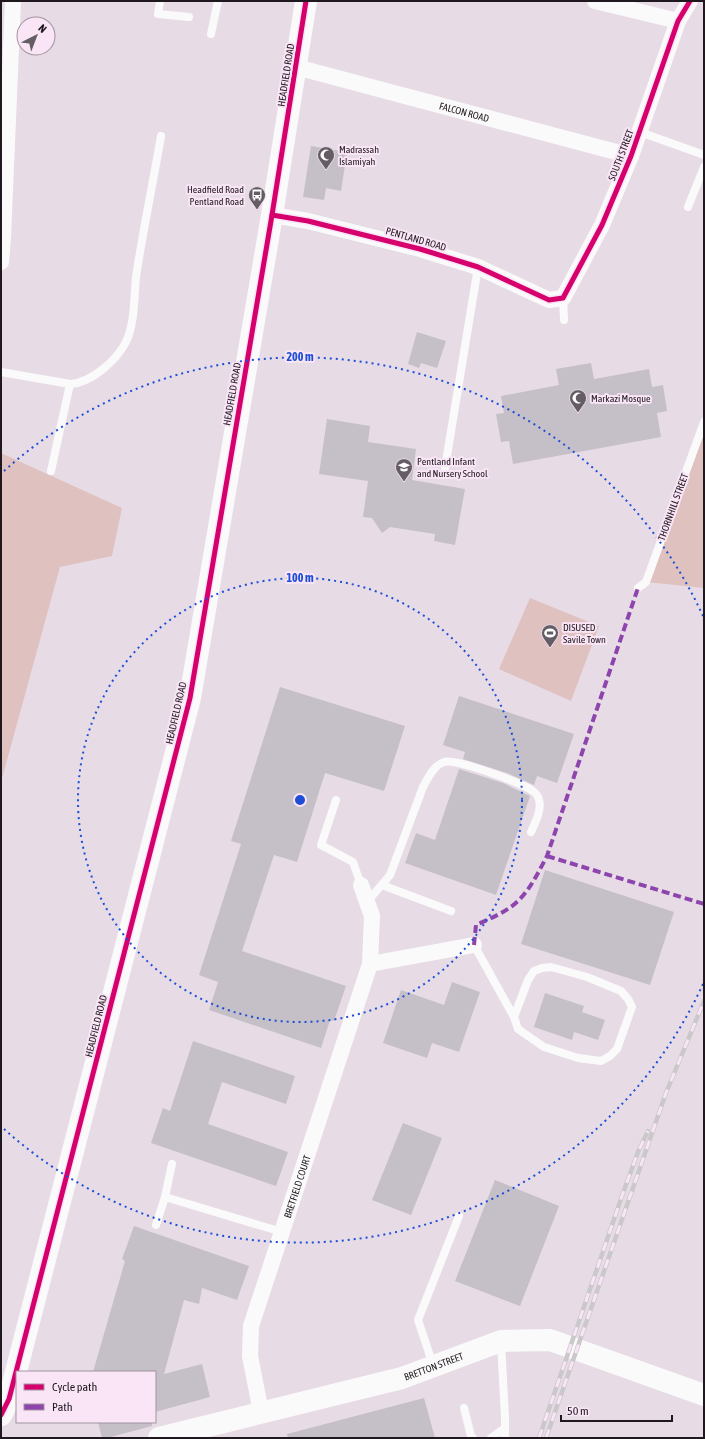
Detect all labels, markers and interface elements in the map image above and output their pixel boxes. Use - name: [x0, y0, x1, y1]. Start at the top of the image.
- north arrow: [16, 16, 56, 56]
- text: N: [36, 22, 49, 35]
- street label: HEADFIELD ROAD: [276, 42, 296, 107]
- street label: FALCON ROAD: [438, 100, 491, 124]
- street label: SOUTH STREET: [606, 127, 636, 182]
- place label: Madrassah Islamiyah: [339, 144, 379, 167]
- mosque icon: Madrassah Islamiyah: [316, 145, 336, 170]
- place label: Headfield Road Pentland Road: [187, 184, 244, 207]
- bus stop icon: Headfield Road Pentland Road: [247, 185, 267, 210]
- street label: PENTLAND ROAD: [385, 225, 448, 253]
- text: 200 m: [286, 350, 314, 364]
- street label: HEADFIELD ROAD: [221, 361, 243, 426]
- mosque icon: Markazi Mosque: [568, 388, 588, 413]
- place label: Markazi Mosque: [591, 393, 651, 404]
- place label: Pentland Infant and Nursery School: [417, 456, 488, 479]
- school or university icon: Pentland Infant and Nursery School: [394, 457, 414, 482]
- street label: THORNHILL STREET: [656, 471, 691, 542]
- text: 100 m: [286, 571, 314, 585]
- place label: DISUSED Savile Town: [563, 622, 606, 645]
- sports icon: DISUSED Savile Town: [540, 623, 560, 648]
- street label: HEADFIELD ROAD: [163, 680, 189, 745]
- centre of rings: [293, 793, 307, 807]
- street label: HEADFIELD ROAD: [83, 993, 109, 1058]
- street label: BRETFIELD COURT: [281, 1153, 313, 1219]
- street label: BRETTON STREET: [402, 1350, 465, 1382]
- legend: [16, 1371, 156, 1423]
- text: Cycle path: [52, 1380, 97, 1394]
- scale bar: [561, 1397, 672, 1423]
- text: Path: [52, 1400, 73, 1414]
- text: 50 m: [567, 1404, 589, 1418]

